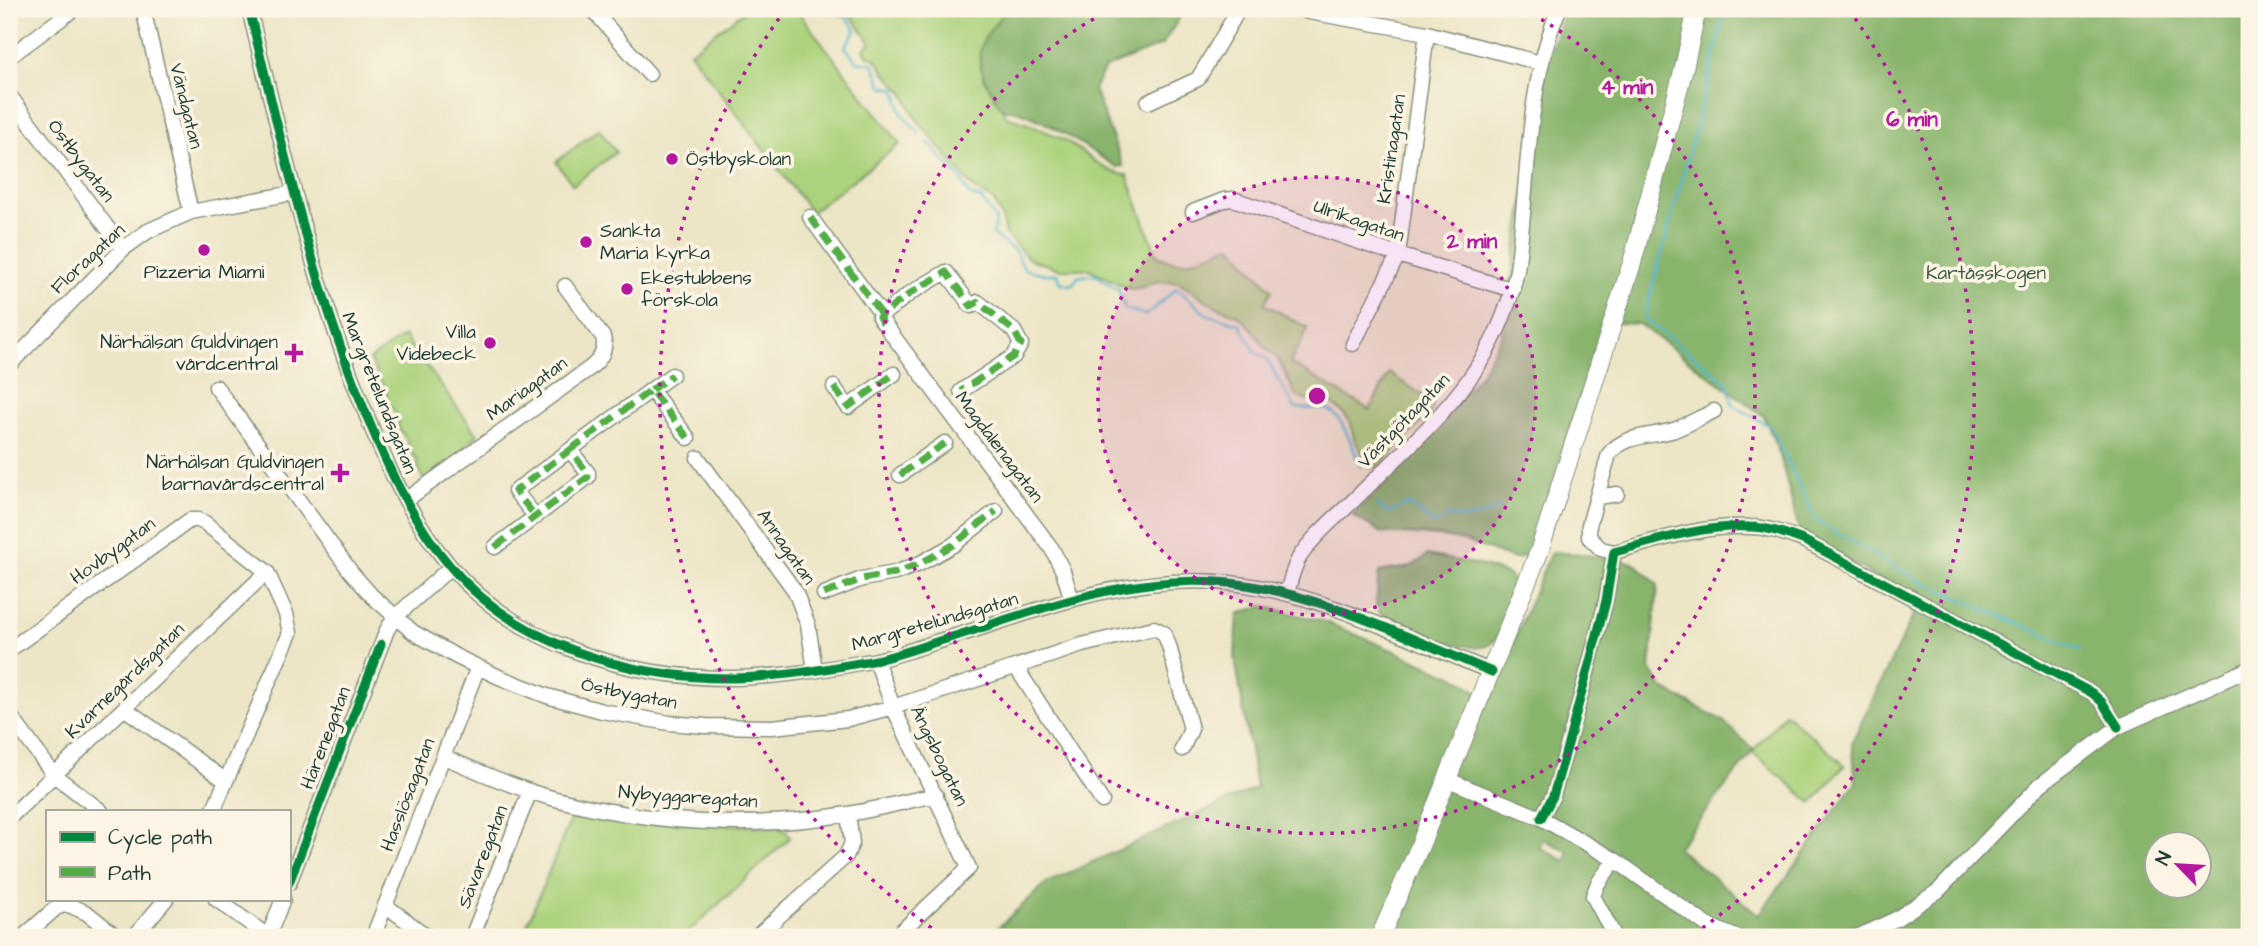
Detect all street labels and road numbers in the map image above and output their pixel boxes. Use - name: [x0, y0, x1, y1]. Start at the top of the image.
- street label: Vändgatan: [161, 60, 210, 152]
- street label: Kristinagatan: [1371, 92, 1414, 206]
- street label: Östbygatan: [40, 114, 121, 209]
- street label: Ulrikagatan: [1310, 193, 1408, 250]
- street label: Floragatan: [45, 217, 132, 301]
- street label: Margretelundsgatan: [333, 308, 424, 478]
- street label: Mariagatan: [481, 350, 574, 429]
- street label: Västgötagatan: [1352, 367, 1457, 475]
- street label: Magdalenagatan: [947, 386, 1050, 509]
- street label: Annagatan: [749, 504, 822, 591]
- street label: Hovbygatan: [65, 511, 162, 592]
- street label: Margretelundsgatan: [849, 585, 1022, 660]
- street label: Kvarnegårdsgatan: [59, 617, 191, 746]
- street label: Östbygatan: [578, 671, 679, 718]
- street label: Härenegatan: [294, 683, 359, 794]
- street label: Ängsbogatan: [902, 701, 975, 811]
- street label: Hasslösagatan: [374, 734, 443, 856]
- street label: Nybyggaregatan: [617, 779, 759, 816]
- street label: Sävaregatan: [451, 802, 516, 913]

